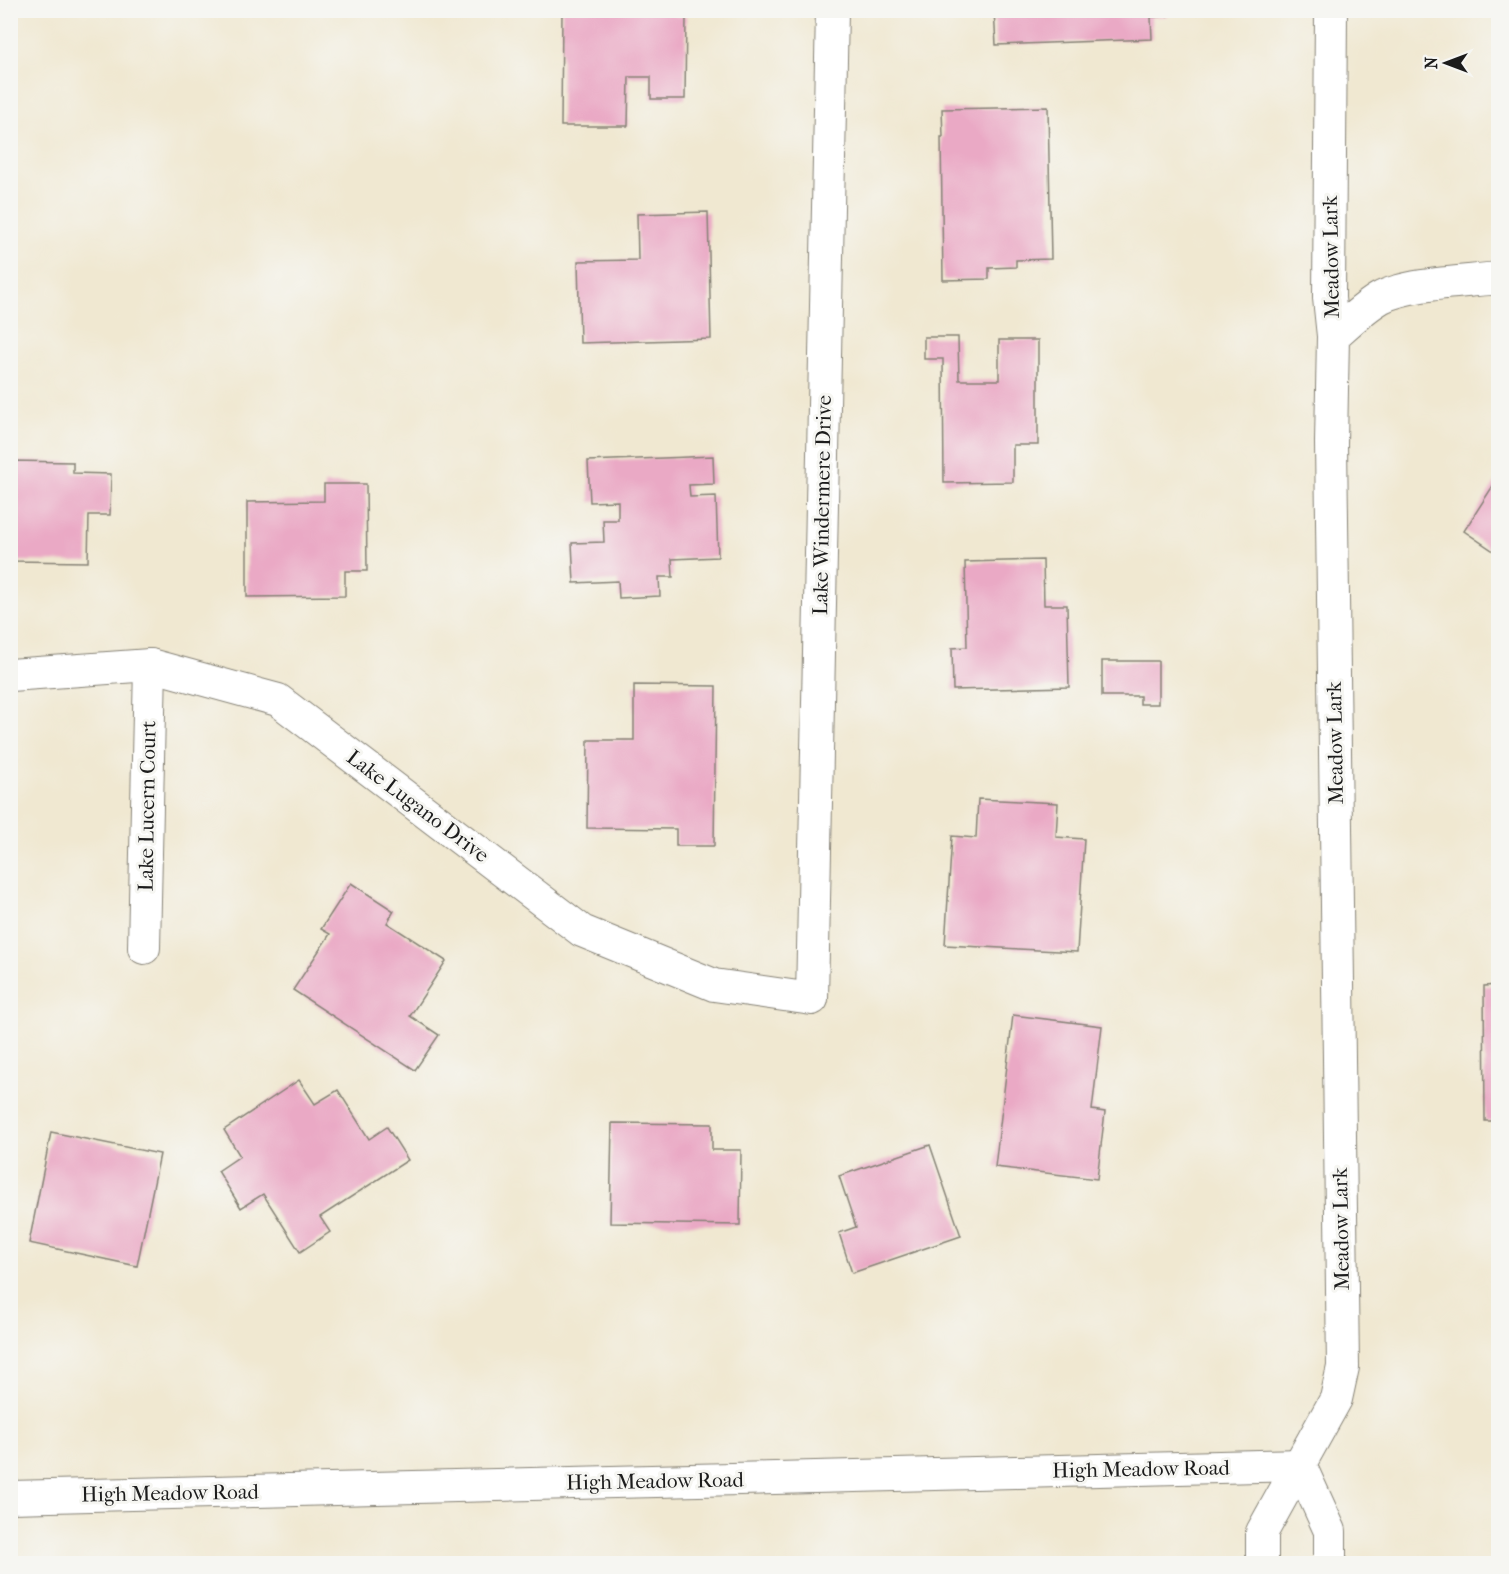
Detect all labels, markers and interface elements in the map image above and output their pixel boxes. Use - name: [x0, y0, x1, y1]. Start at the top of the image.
- north arrow: [1416, 33, 1476, 93]
- text: N: [1422, 56, 1441, 69]
- street label: Meadow Lark: [1318, 195, 1344, 319]
- street label: Lake Windermere Drive: [808, 395, 836, 615]
- street label: Meadow Lark: [1322, 681, 1348, 805]
- street label: Lake Lucern Court: [134, 720, 160, 891]
- street label: Lake Lugano Drive: [342, 745, 494, 867]
- street label: Meadow Lark: [1328, 1167, 1354, 1291]
- street label: High Meadow Road: [1052, 1455, 1231, 1483]
- street label: High Meadow Road: [566, 1467, 745, 1495]
- street label: High Meadow Road: [81, 1479, 260, 1507]

